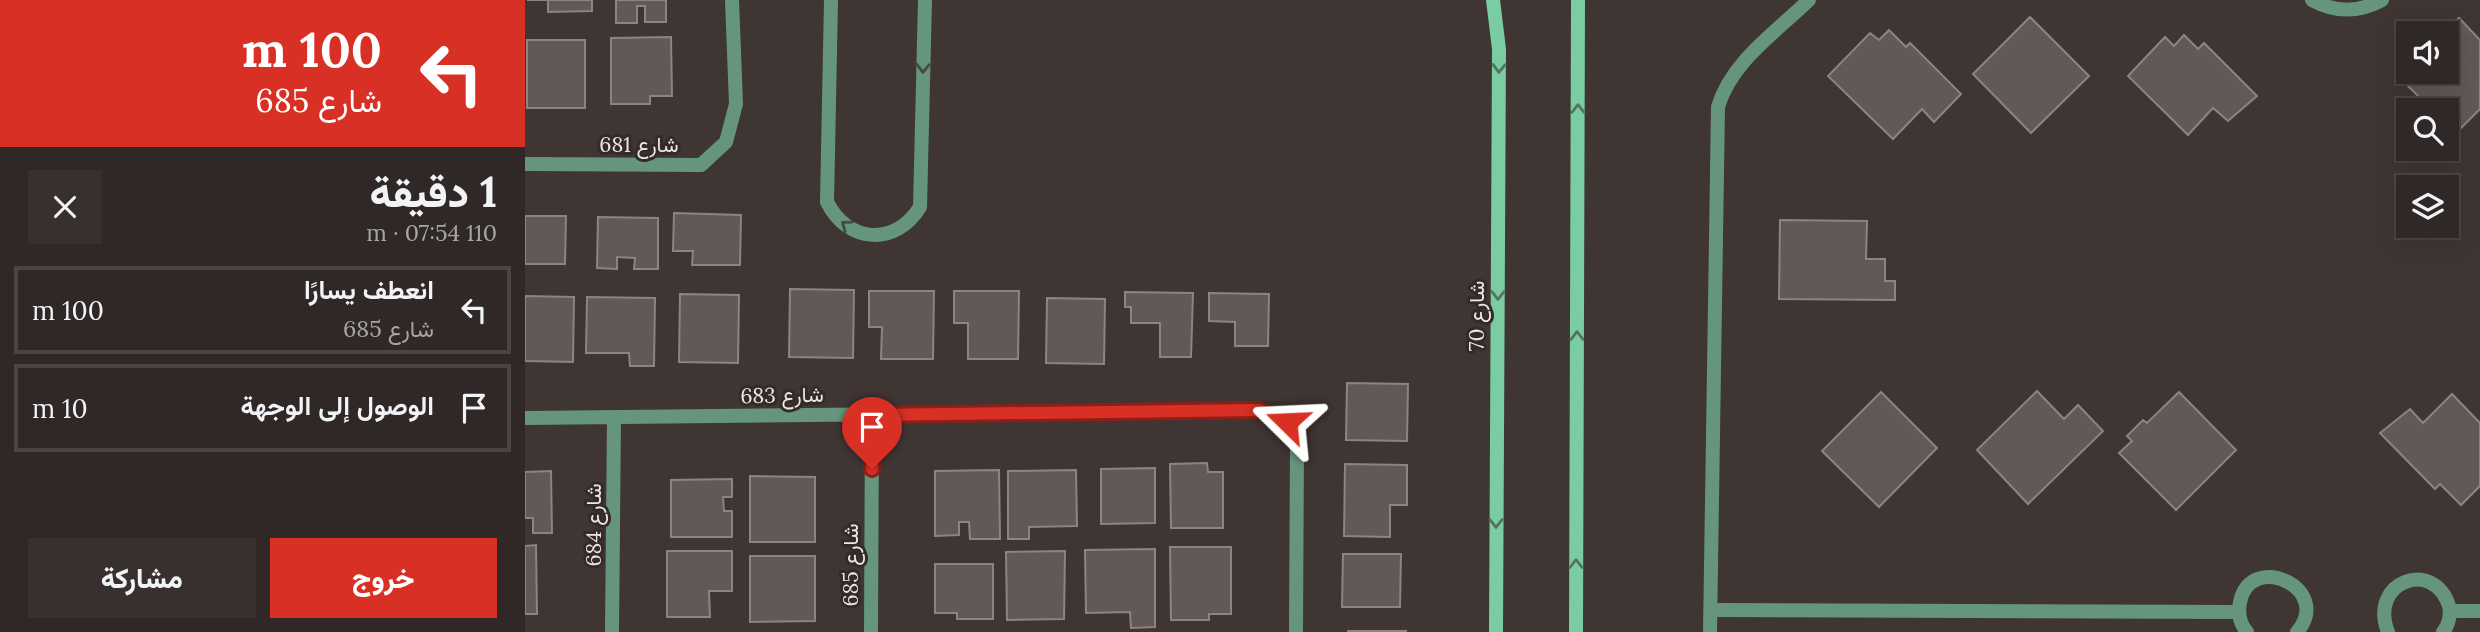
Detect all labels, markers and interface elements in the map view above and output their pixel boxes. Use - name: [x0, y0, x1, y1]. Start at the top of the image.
- text: 100 m: [242, 18, 382, 80]
- map controls: [2396, 21, 2459, 238]
- button: sound: [2396, 21, 2459, 84]
- icon: left: [406, 28, 497, 119]
- one-way arrow: [916, 63, 931, 74]
- one-way arrow: [1491, 63, 1507, 74]
- text: شارع 685: [255, 80, 382, 121]
- button: search: [2396, 98, 2459, 161]
- one-way arrow: [1570, 103, 1586, 114]
- street label: شارع 681: [599, 131, 679, 159]
- text: 1 دقيقة: [369, 165, 497, 219]
- button: close: [28, 170, 102, 244]
- button: layers: [2396, 175, 2459, 238]
- text: 110 m · 07:54: [366, 218, 497, 247]
- one-way arrow: [841, 221, 854, 233]
- text: انعطف يسارًا: [304, 273, 434, 306]
- street label: شارع 70: [1463, 281, 1491, 351]
- one-way arrow: [1490, 290, 1505, 301]
- icon: left: [455, 291, 493, 329]
- text: 100 m: [32, 294, 104, 327]
- text: شارع 685: [343, 314, 434, 343]
- one-way arrow: [1569, 331, 1585, 341]
- street label: شارع 683: [740, 381, 824, 410]
- position arrow: [1250, 385, 1324, 459]
- text: الوصول إلى الوجهة: [241, 389, 434, 422]
- icon: arrive: [455, 389, 493, 427]
- text: 10 m: [32, 392, 88, 425]
- pin: [842, 397, 902, 469]
- icon: arrive: [853, 408, 891, 446]
- street label: شارع 684: [580, 483, 608, 567]
- one-way arrow: [1488, 518, 1504, 529]
- street label: شارع 685: [837, 523, 865, 607]
- button: مشاركة: [28, 538, 256, 618]
- button: خروج: [270, 538, 497, 618]
- one-way arrow: [1568, 558, 1584, 569]

